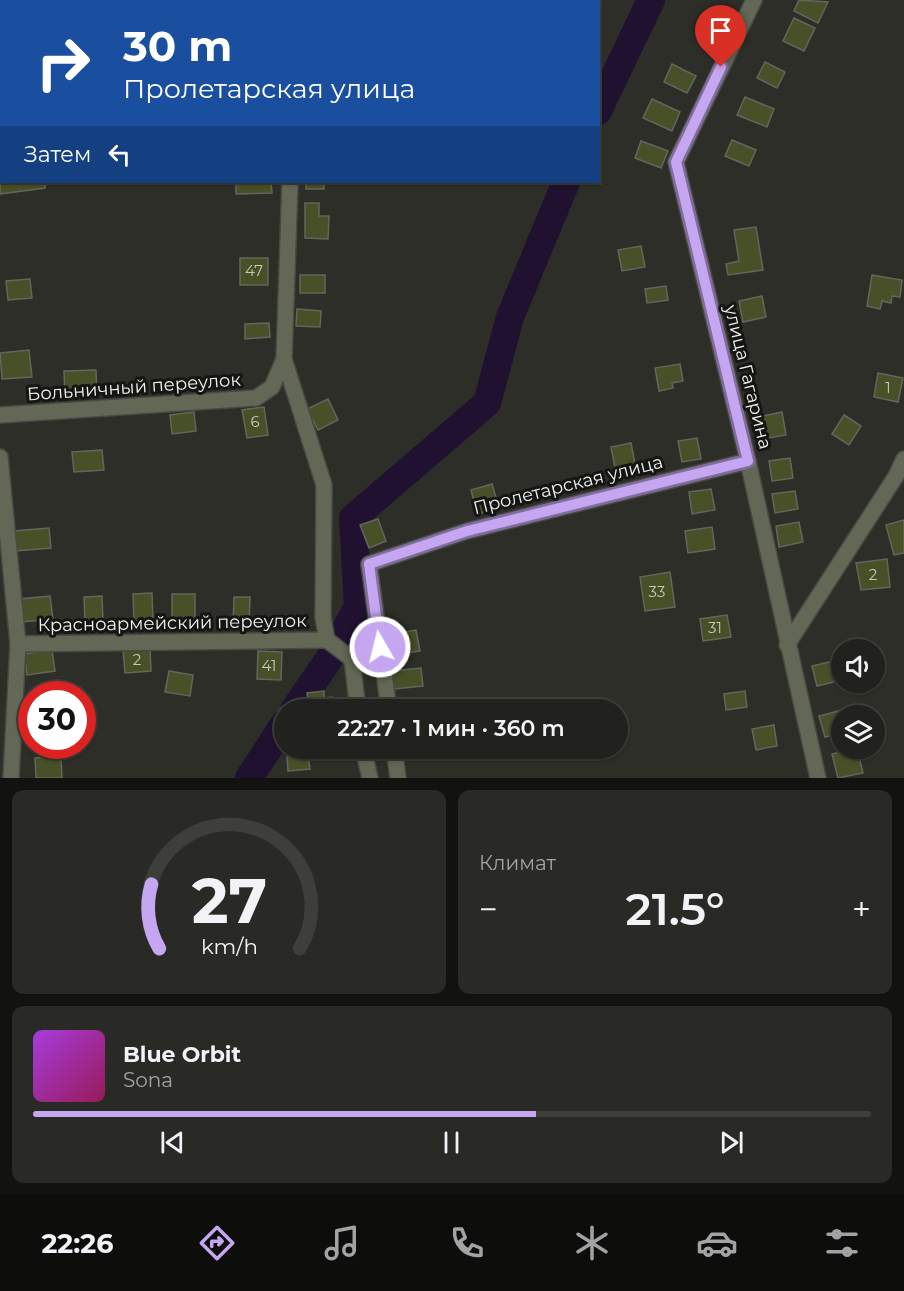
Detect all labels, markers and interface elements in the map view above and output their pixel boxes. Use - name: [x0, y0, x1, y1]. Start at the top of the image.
- pin: [695, 5, 746, 67]
- icon: arrive: [704, 14, 737, 47]
- text: 30 m: [123, 20, 232, 72]
- icon: right: [24, 24, 102, 102]
- text: Пролетарская улица: [123, 72, 415, 105]
- icon: left: [103, 138, 136, 171]
- text: Затем: [24, 141, 91, 168]
- house number: 47: [245, 261, 263, 280]
- street label: улица Гагарина: [719, 302, 777, 451]
- street label: Больничный переулок: [26, 369, 242, 405]
- house number: 1: [885, 378, 891, 397]
- house number: 6: [250, 412, 260, 431]
- street label: Пролетарская улица: [471, 451, 665, 519]
- house number: 2: [869, 565, 877, 584]
- house number: 33: [649, 582, 665, 601]
- street label: Красноармейский переулок: [37, 610, 307, 636]
- position arrow: [348, 615, 412, 679]
- house number: 31: [708, 618, 722, 637]
- map controls: [831, 639, 885, 759]
- button: sound: [831, 639, 885, 693]
- house number: 2: [133, 650, 141, 669]
- house number: 41: [262, 656, 276, 675]
- speed limit sign: 30: [18, 681, 96, 759]
- button: layers: [831, 705, 885, 759]
- text: 22:27 · 1 мин · 360 m: [337, 715, 565, 742]
- text: Климат: [479, 851, 556, 875]
- text: 27: [191, 863, 267, 939]
- text: 21.5°: [625, 881, 725, 936]
- text: −: [479, 889, 498, 929]
- text: +: [852, 889, 871, 929]
- text: km/h: [200, 933, 258, 959]
- text: Blue Orbit: [123, 1041, 241, 1068]
- text: Sona: [123, 1068, 173, 1092]
- icon: previous: [156, 1126, 189, 1159]
- icon: pause: [435, 1126, 468, 1159]
- icon: next: [715, 1126, 748, 1159]
- icon: directions: [196, 1222, 238, 1264]
- icon: music: [321, 1222, 363, 1264]
- icon: phone: [446, 1222, 488, 1264]
- icon: climate: [571, 1222, 613, 1264]
- icon: car: [696, 1222, 738, 1264]
- icon: filters: [821, 1222, 863, 1264]
- text: 22:26: [41, 1227, 114, 1260]

